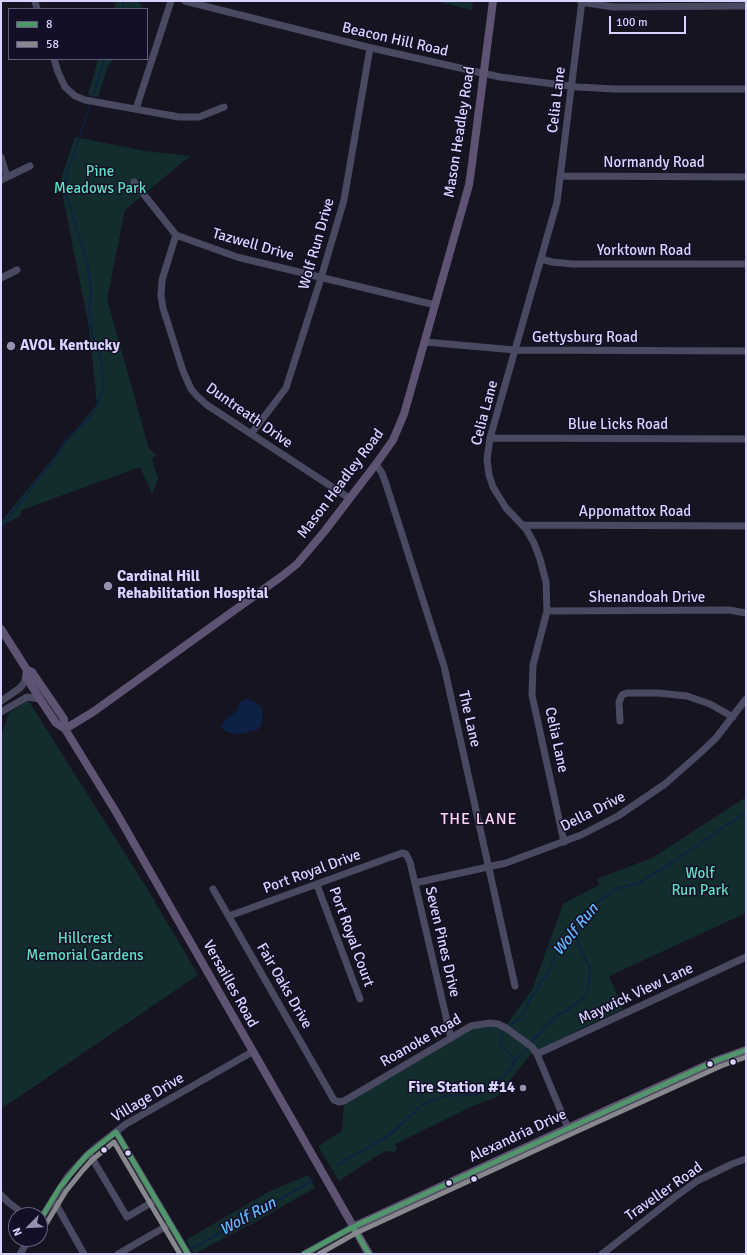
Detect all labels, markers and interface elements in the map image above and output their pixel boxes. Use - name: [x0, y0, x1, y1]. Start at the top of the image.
- legend: [8, 8, 148, 60]
- scale bar: [611, 8, 688, 34]
- text: 100 m: [616, 15, 648, 30]
- text: 8: [46, 17, 52, 32]
- street label: Beacon Hill Road: [340, 19, 450, 61]
- text: 58: [46, 37, 59, 52]
- street label: Mason Headley Road: [441, 65, 479, 199]
- street label: Celia Lane: [544, 66, 570, 134]
- street label: Normandy Road: [603, 154, 705, 172]
- park label: Pine Meadows Park: [54, 163, 146, 198]
- street label: Wolf Run Drive: [295, 196, 339, 292]
- street label: Tazwell Drive: [210, 225, 296, 265]
- street label: Yorktown Road: [597, 242, 691, 260]
- street label: Gettysburg Road: [532, 329, 638, 347]
- place label: AVOL Kentucky: [20, 337, 120, 355]
- marker: AVOL Kentucky: [5, 340, 17, 352]
- street label: Celia Lane: [468, 378, 502, 448]
- street label: Duntreath Drive: [202, 379, 296, 453]
- street label: Blue Licks Road: [568, 416, 668, 434]
- street label: Mason Headley Road: [294, 426, 388, 542]
- street label: Appomattox Road: [579, 503, 691, 521]
- place label: Cardinal Hill Rehabilitation Hospital: [117, 568, 269, 603]
- marker: Cardinal Hill Rehabilitation Hospital: [102, 580, 114, 592]
- street label: Shenandoah Drive: [589, 589, 705, 607]
- street label: The Lane: [454, 689, 484, 749]
- street label: Celia Lane: [540, 705, 572, 775]
- street label: Della Drive: [558, 788, 628, 836]
- district label: THE LANE: [440, 810, 518, 830]
- street label: Port Royal Drive: [261, 846, 363, 898]
- park label: Wolf Run Park: [671, 865, 729, 900]
- street label: Port Royal Court: [325, 885, 377, 989]
- street label: Seven Pines Drive: [421, 885, 463, 999]
- water label: Wolf Run: [549, 900, 603, 960]
- park label: Hillcrest Memorial Gardens: [26, 930, 144, 965]
- street label: Versailles Road: [199, 937, 261, 1031]
- street label: Fair Oaks Drive: [252, 940, 316, 1032]
- street label: Maywick View Lane: [576, 960, 696, 1028]
- street label: Roanoke Road: [377, 1011, 465, 1071]
- unlabelled marker: [728, 1057, 738, 1067]
- unlabelled marker: [705, 1059, 715, 1069]
- street label: Village Drive: [109, 1069, 187, 1127]
- place label: Fire Station #14: [408, 1079, 515, 1097]
- marker: Fire Station #14: [518, 1083, 528, 1093]
- street label: Alexandria Drive: [466, 1106, 570, 1166]
- unlabelled marker: [99, 1145, 109, 1155]
- unlabelled marker: [123, 1148, 133, 1158]
- street label: Traveller Road: [622, 1159, 706, 1225]
- unlabelled marker: [469, 1174, 479, 1184]
- unlabelled marker: [444, 1178, 454, 1188]
- water label: Wolf Run: [216, 1194, 280, 1240]
- north arrow: [8, 1207, 48, 1247]
- text: N: [10, 1226, 25, 1238]

